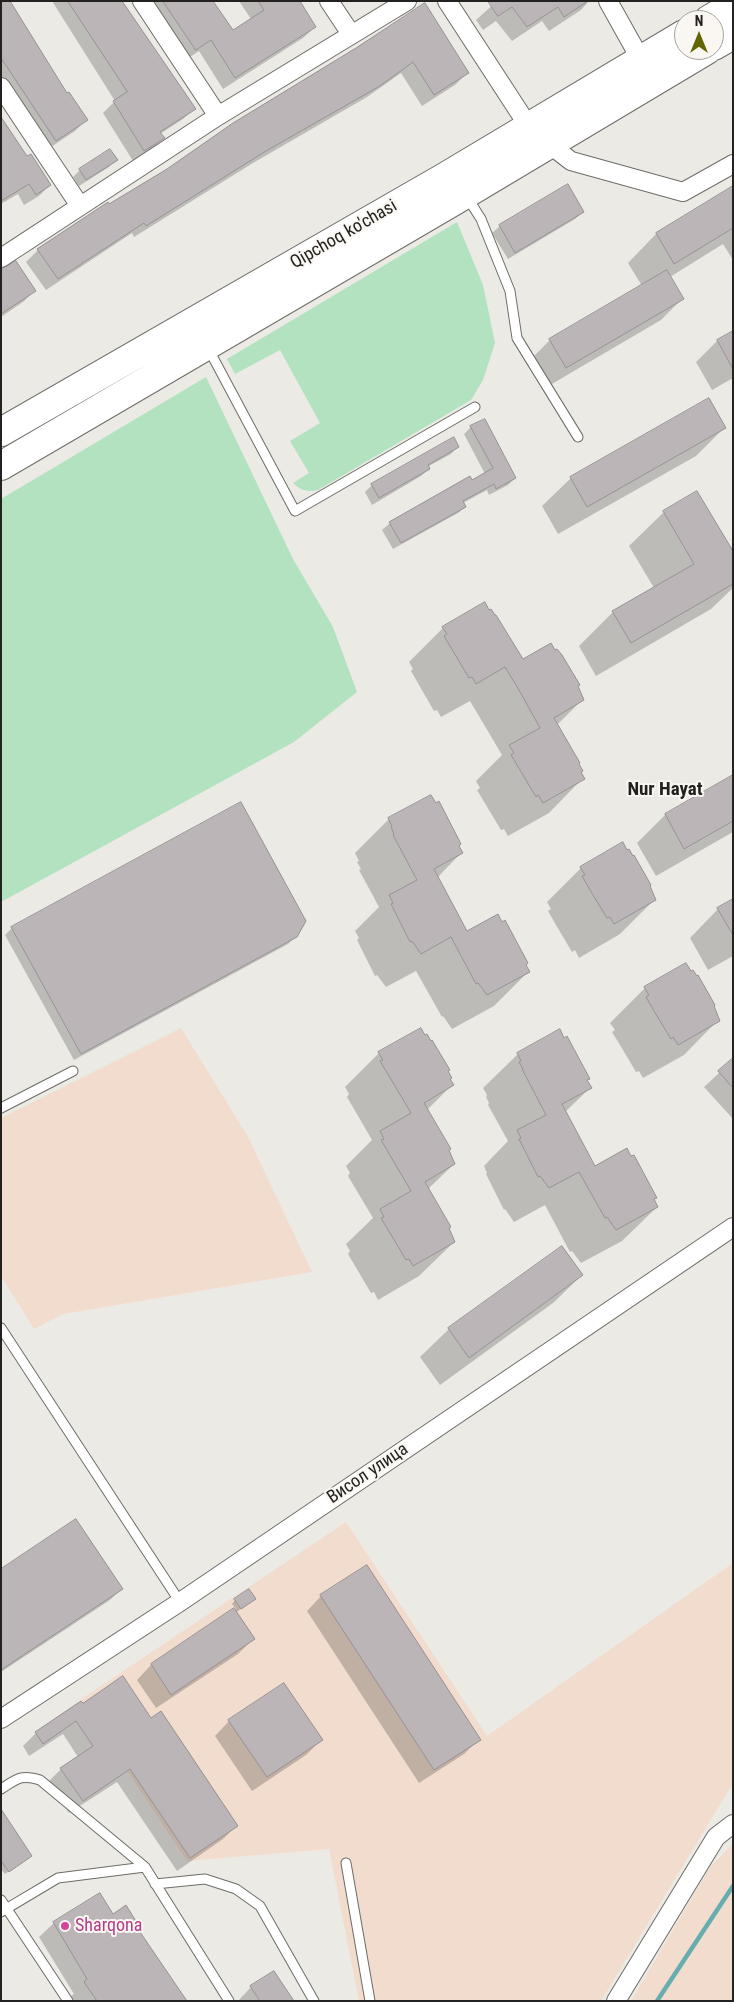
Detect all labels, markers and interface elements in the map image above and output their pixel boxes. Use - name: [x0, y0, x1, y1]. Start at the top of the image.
- north arrow: [674, 10, 724, 60]
- text: N: [695, 13, 703, 29]
- street label: Qipchoq ko'chasi: [287, 196, 401, 274]
- district label: Nur Hayat: [627, 779, 703, 801]
- street label: Висол улица: [323, 1439, 413, 1509]
- place label: Sharqona: [75, 1915, 142, 1937]
- marker: Sharqona: [59, 1920, 71, 1932]

